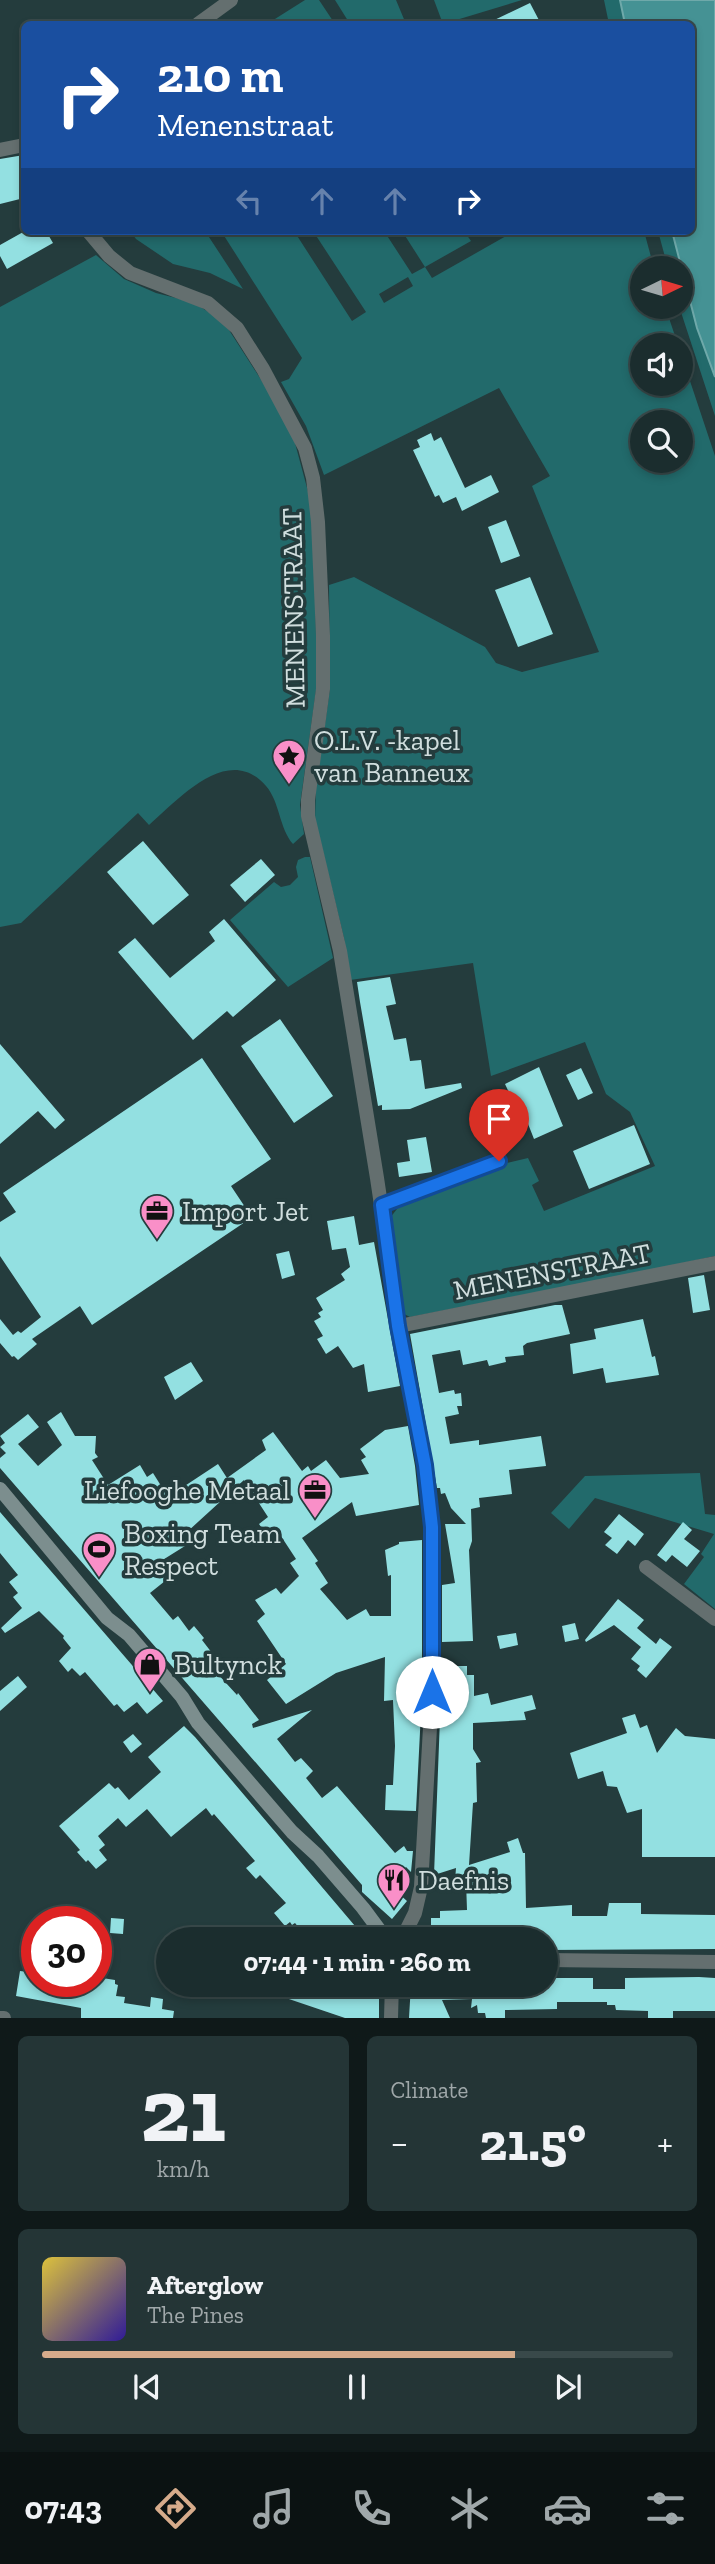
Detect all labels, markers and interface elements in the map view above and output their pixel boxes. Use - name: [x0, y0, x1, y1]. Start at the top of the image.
- text: 210 m: [157, 46, 283, 105]
- icon: right: [42, 49, 133, 140]
- text: Menenstraat: [157, 106, 333, 144]
- icon: left: [230, 182, 268, 220]
- icon: ahead: [303, 182, 341, 220]
- icon: ahead: [376, 182, 414, 220]
- icon: right: [449, 182, 487, 220]
- north arrow: [630, 256, 693, 318]
- map controls: [630, 256, 693, 473]
- button: sound: [630, 333, 693, 396]
- button: search: [630, 410, 693, 473]
- street label: MENENSTRAAT: [275, 507, 312, 709]
- place label: O.L.V. -kapel van Banneux: [314, 724, 470, 789]
- place icon: O.L.V. -kapel van Banneux: [270, 737, 308, 786]
- pin: [469, 1089, 529, 1161]
- icon: arrive: [480, 1100, 518, 1138]
- office icon: Import Jet: [138, 1192, 176, 1241]
- place label: Import Jet: [182, 1195, 309, 1228]
- street label: MENENSTRAAT: [450, 1236, 654, 1307]
- office icon: Liefooghe Metaal: [296, 1471, 334, 1520]
- place label: Liefooghe Metaal: [84, 1474, 290, 1507]
- place label: Boxing Team Respect: [124, 1517, 281, 1582]
- sports icon: Boxing Team Respect: [80, 1530, 118, 1579]
- shop icon: Bultynck: [131, 1645, 169, 1694]
- place label: Bultynck: [174, 1648, 283, 1681]
- position arrow: [395, 1655, 469, 1729]
- restaurant icon: Daefnis: [375, 1861, 413, 1910]
- place label: Daefnis: [418, 1864, 509, 1897]
- speed limit sign: 30: [21, 1906, 112, 1997]
- text: 07:44 · 1 min · 260 m: [243, 1946, 471, 1978]
- text: 21: [140, 2055, 226, 2164]
- text: Climate: [391, 2076, 468, 2104]
- text: 21.5°: [479, 2111, 586, 2173]
- text: −: [391, 2120, 408, 2166]
- text: +: [657, 2120, 673, 2166]
- text: km/h: [157, 2155, 210, 2183]
- text: Afterglow: [147, 2269, 263, 2301]
- text: The Pines: [147, 2301, 244, 2329]
- icon: previous: [128, 2368, 166, 2406]
- icon: pause: [338, 2368, 376, 2406]
- icon: next: [549, 2368, 587, 2406]
- icon: directions: [151, 2484, 200, 2533]
- icon: music: [249, 2484, 298, 2533]
- icon: phone: [347, 2484, 396, 2533]
- icon: climate: [445, 2484, 494, 2533]
- icon: car: [543, 2484, 592, 2533]
- icon: filters: [641, 2484, 690, 2533]
- text: 07:43: [25, 2489, 102, 2527]

